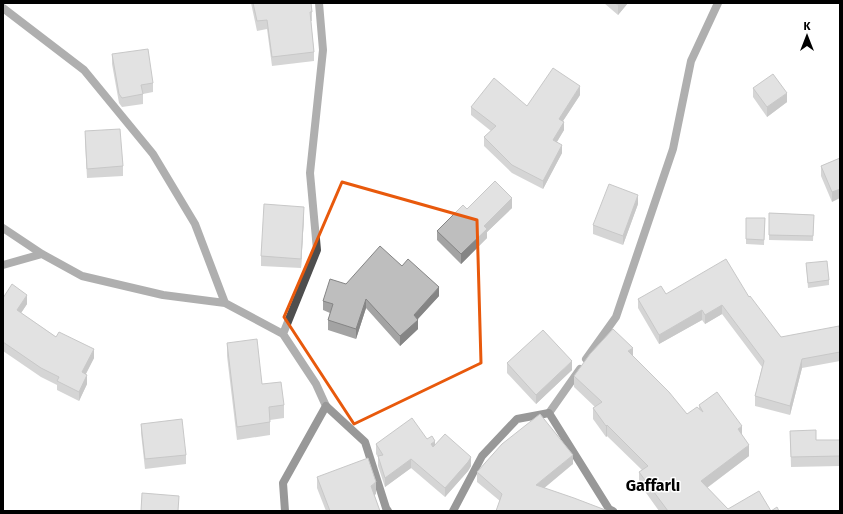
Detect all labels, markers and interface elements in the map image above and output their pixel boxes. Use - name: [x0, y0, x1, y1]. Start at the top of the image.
- north arrow: [787, 16, 827, 56]
- text: K: [804, 20, 812, 33]
- district label: Gaffarlı: [626, 476, 680, 495]

